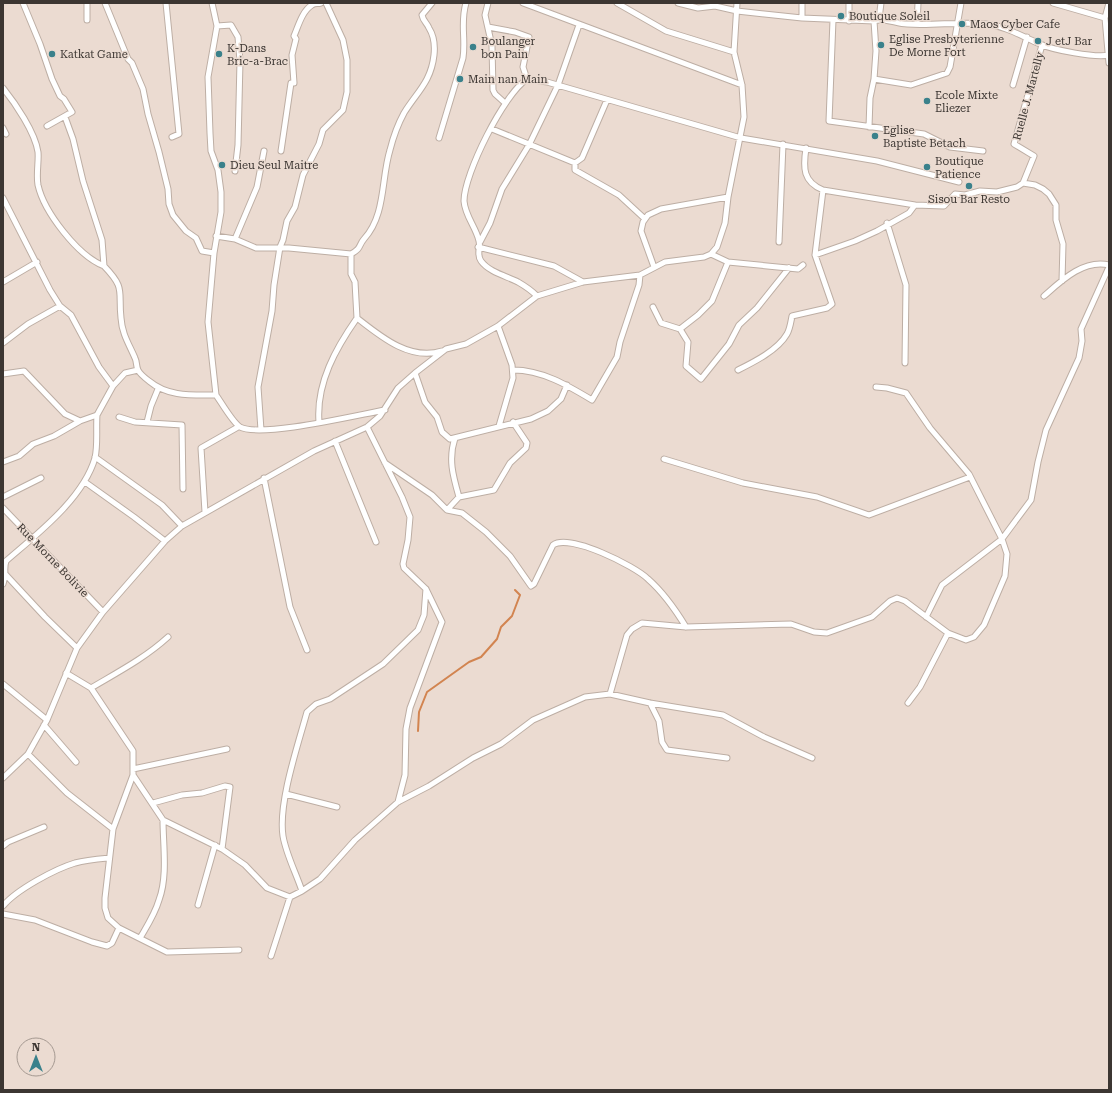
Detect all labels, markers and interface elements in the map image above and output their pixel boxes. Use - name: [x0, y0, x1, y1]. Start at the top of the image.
- place label: B0utique Soleil: [849, 10, 930, 23]
- marker: B0utique Soleil: [836, 11, 846, 21]
- place label: Maos Cyber Cafe: [970, 18, 1060, 31]
- marker: Maos Cyber Cafe: [957, 19, 967, 29]
- place label: Eglise Presbyterienne De Morne Fort: [889, 33, 1004, 59]
- place label: Boulanger bon Pain: [481, 35, 535, 61]
- place label: J etJ Bar: [1046, 35, 1092, 48]
- marker: J etJ Bar: [1033, 36, 1043, 46]
- marker: Eglise Presbyterienne De Morne Fort: [876, 40, 886, 50]
- place label: K-Dans Bric-a-Brac: [227, 42, 288, 68]
- marker: Boulanger bon Pain: [468, 42, 478, 52]
- place label: Katkat Game: [60, 48, 128, 61]
- marker: Katkat Game: [47, 49, 57, 59]
- marker: K-Dans Bric-a-Brac: [214, 49, 224, 59]
- street label: Ruelle J. Martelly: [1010, 50, 1047, 142]
- place label: Main nan Main: [468, 73, 548, 86]
- marker: Main nan Main: [455, 74, 465, 84]
- place label: Ecole Mixte Eliezer: [935, 89, 998, 115]
- marker: Ecole Mixte Eliezer: [922, 96, 932, 106]
- place label: Eglise Baptiste Betach: [883, 124, 966, 150]
- marker: Eglise Baptiste Betach: [870, 131, 880, 141]
- place label: Boutique Patience: [935, 155, 984, 181]
- place label: Dieu Seul Maitre: [230, 159, 318, 172]
- marker: Dieu Seul Maitre: [217, 160, 227, 170]
- marker: Boutique Patience: [922, 162, 932, 172]
- marker: Sisou Bar Resto: [964, 181, 974, 191]
- place label: Sisou Bar Resto: [928, 193, 1010, 206]
- street label: Rue Morne Bolivie: [14, 521, 91, 600]
- north arrow: [16, 1037, 56, 1077]
- text: N: [32, 1041, 41, 1054]

